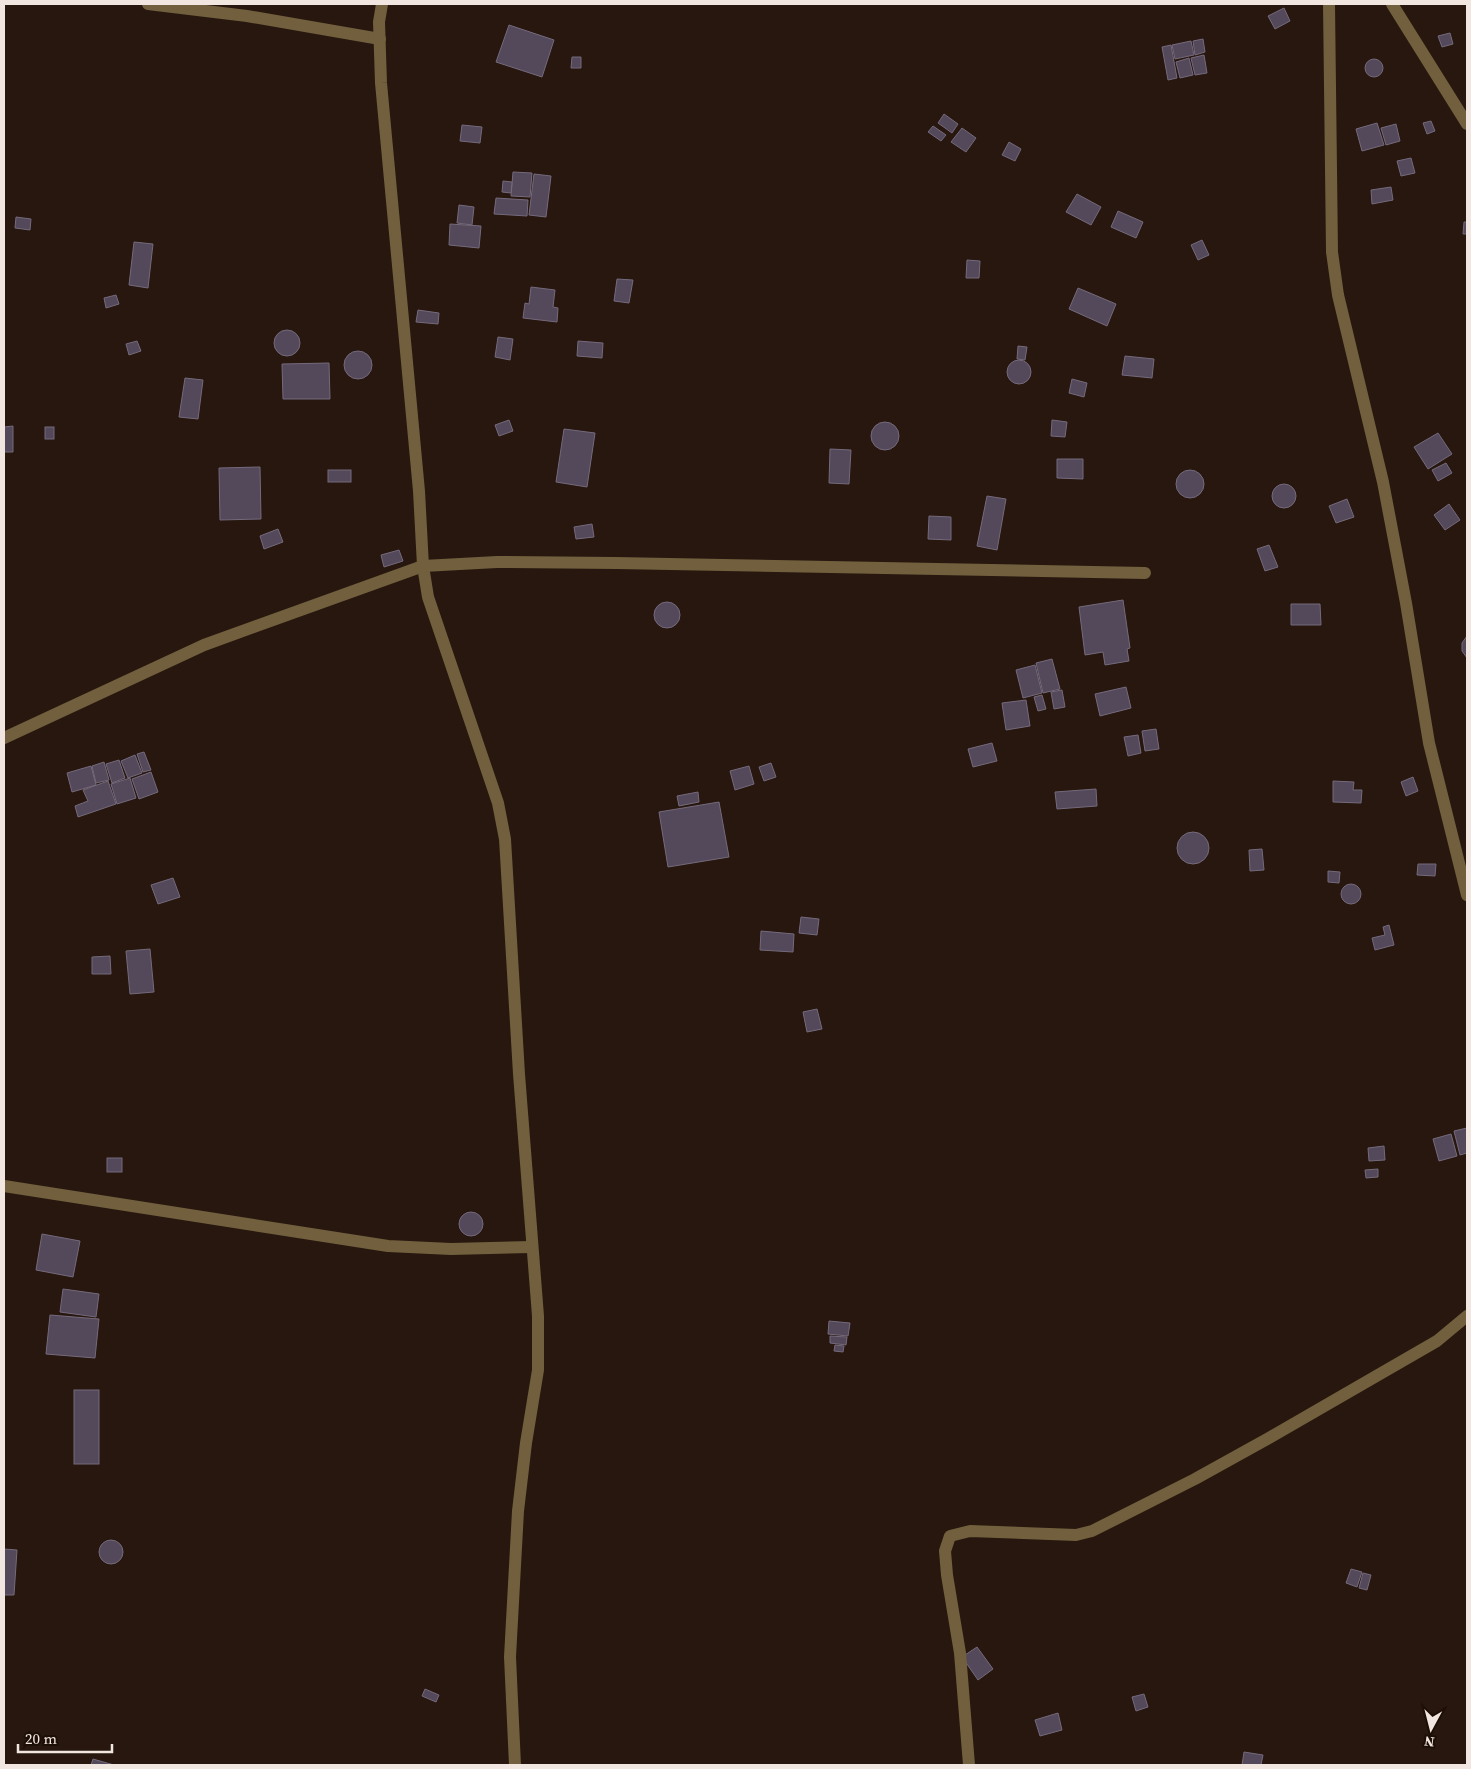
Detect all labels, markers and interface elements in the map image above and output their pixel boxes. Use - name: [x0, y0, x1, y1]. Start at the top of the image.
- north arrow: [1406, 1704, 1456, 1754]
- scale bar: [18, 1722, 111, 1754]
- text: 20 m: [25, 1728, 57, 1749]
- text: N: [1423, 1731, 1436, 1752]

